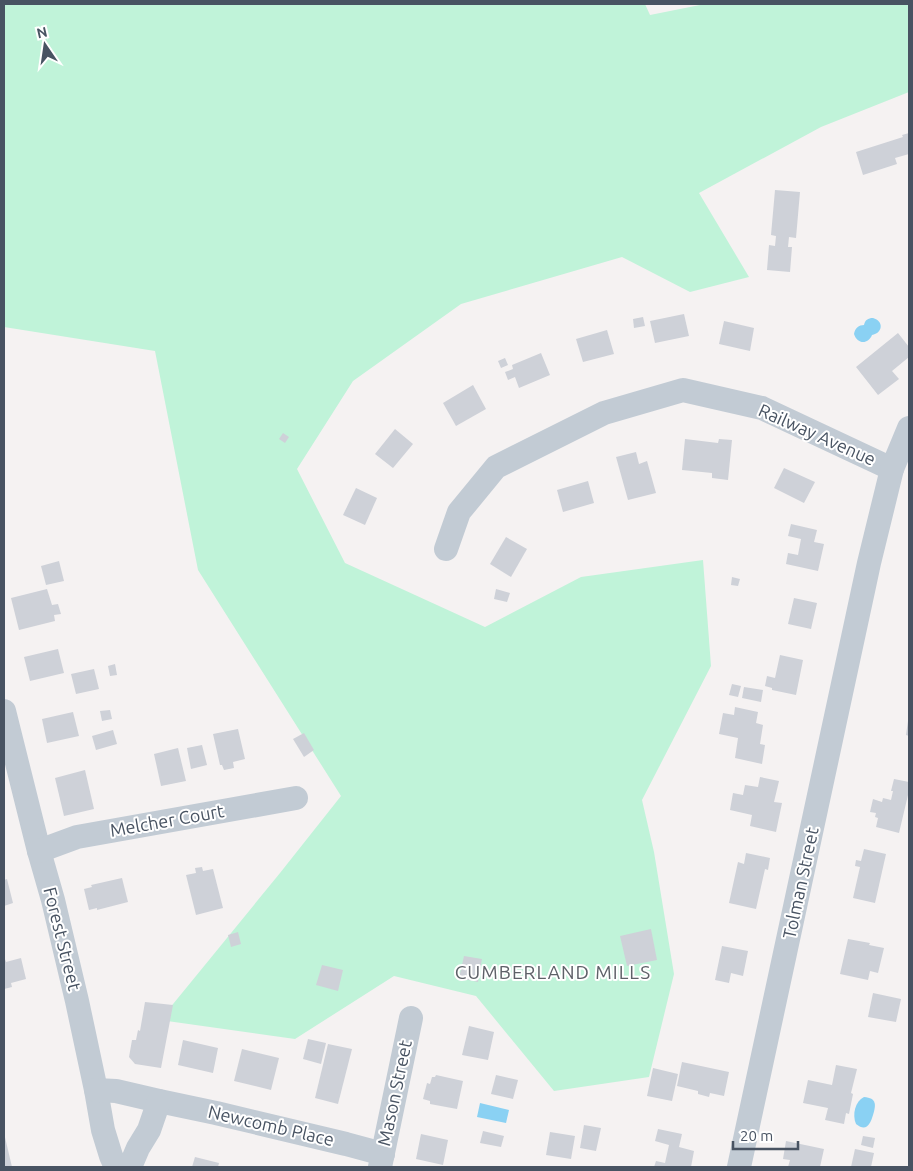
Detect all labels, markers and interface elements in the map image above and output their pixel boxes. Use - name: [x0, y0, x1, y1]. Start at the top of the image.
- north arrow: [20, 20, 70, 70]
- text: N: [35, 23, 49, 41]
- street label: Railway Avenue: [756, 399, 879, 469]
- street label: Melcher Court: [108, 800, 225, 840]
- street label: Tolman Street: [778, 825, 822, 941]
- street label: Forest Street: [40, 885, 85, 993]
- district label: CUMBERLAND MILLS: [455, 961, 651, 983]
- street label: Mason Street: [373, 1038, 415, 1148]
- street label: Newcomb Place: [206, 1101, 336, 1149]
- scale bar: [733, 1118, 798, 1150]
- text: 20 m: [740, 1127, 773, 1144]

